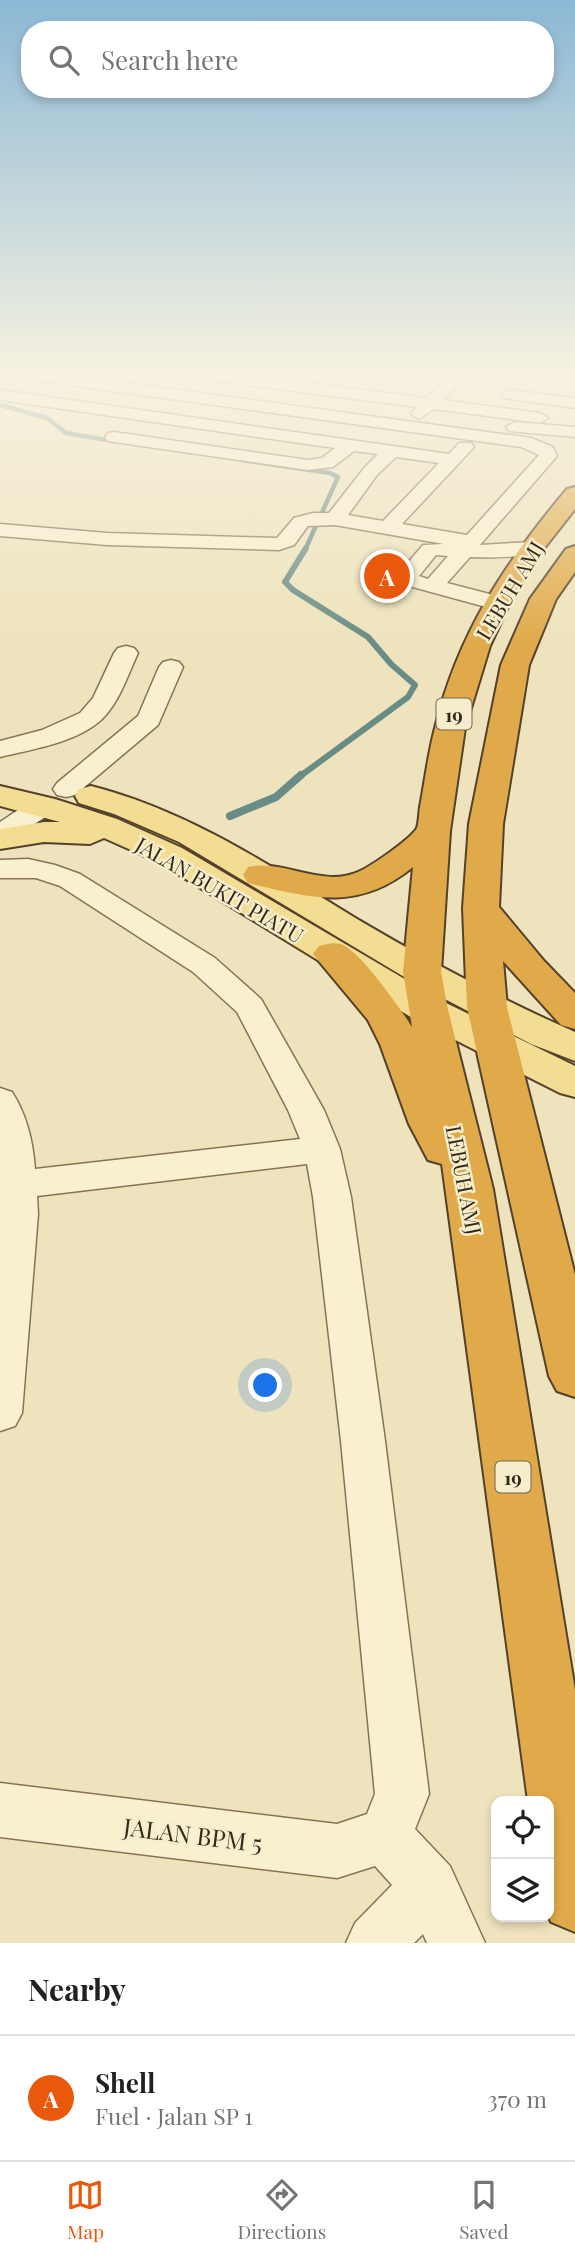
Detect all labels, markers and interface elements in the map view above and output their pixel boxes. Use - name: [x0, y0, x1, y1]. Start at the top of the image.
- search box: [21, 21, 554, 98]
- icon: search: [45, 41, 83, 79]
- text: Search here: [101, 42, 238, 77]
- street label: LEBUH AMJ: [468, 535, 550, 645]
- pin: A: [364, 550, 410, 602]
- road number: 19: [436, 698, 472, 730]
- street label: JALAN BUKIT PIATU: [130, 829, 309, 949]
- street label: LEBUH AMJ: [441, 1123, 489, 1237]
- your location: [248, 1368, 282, 1402]
- road number: 19: [496, 1462, 530, 1492]
- map controls: [491, 1796, 554, 1922]
- button: locate: [491, 1796, 554, 1859]
- street label: JALAN BPM 5: [121, 1809, 264, 1858]
- button: layers: [491, 1859, 554, 1922]
- text: Nearby: [28, 1969, 126, 2009]
- text: Shell: [95, 2065, 155, 2100]
- text: A: [43, 2083, 59, 2114]
- text: 370 m: [487, 2083, 547, 2114]
- text: Fuel · Jalan SP 1: [95, 2100, 253, 2131]
- tab: Map: [66, 2176, 104, 2244]
- tab: Directions: [237, 2176, 326, 2244]
- tab: Saved: [459, 2176, 509, 2244]

